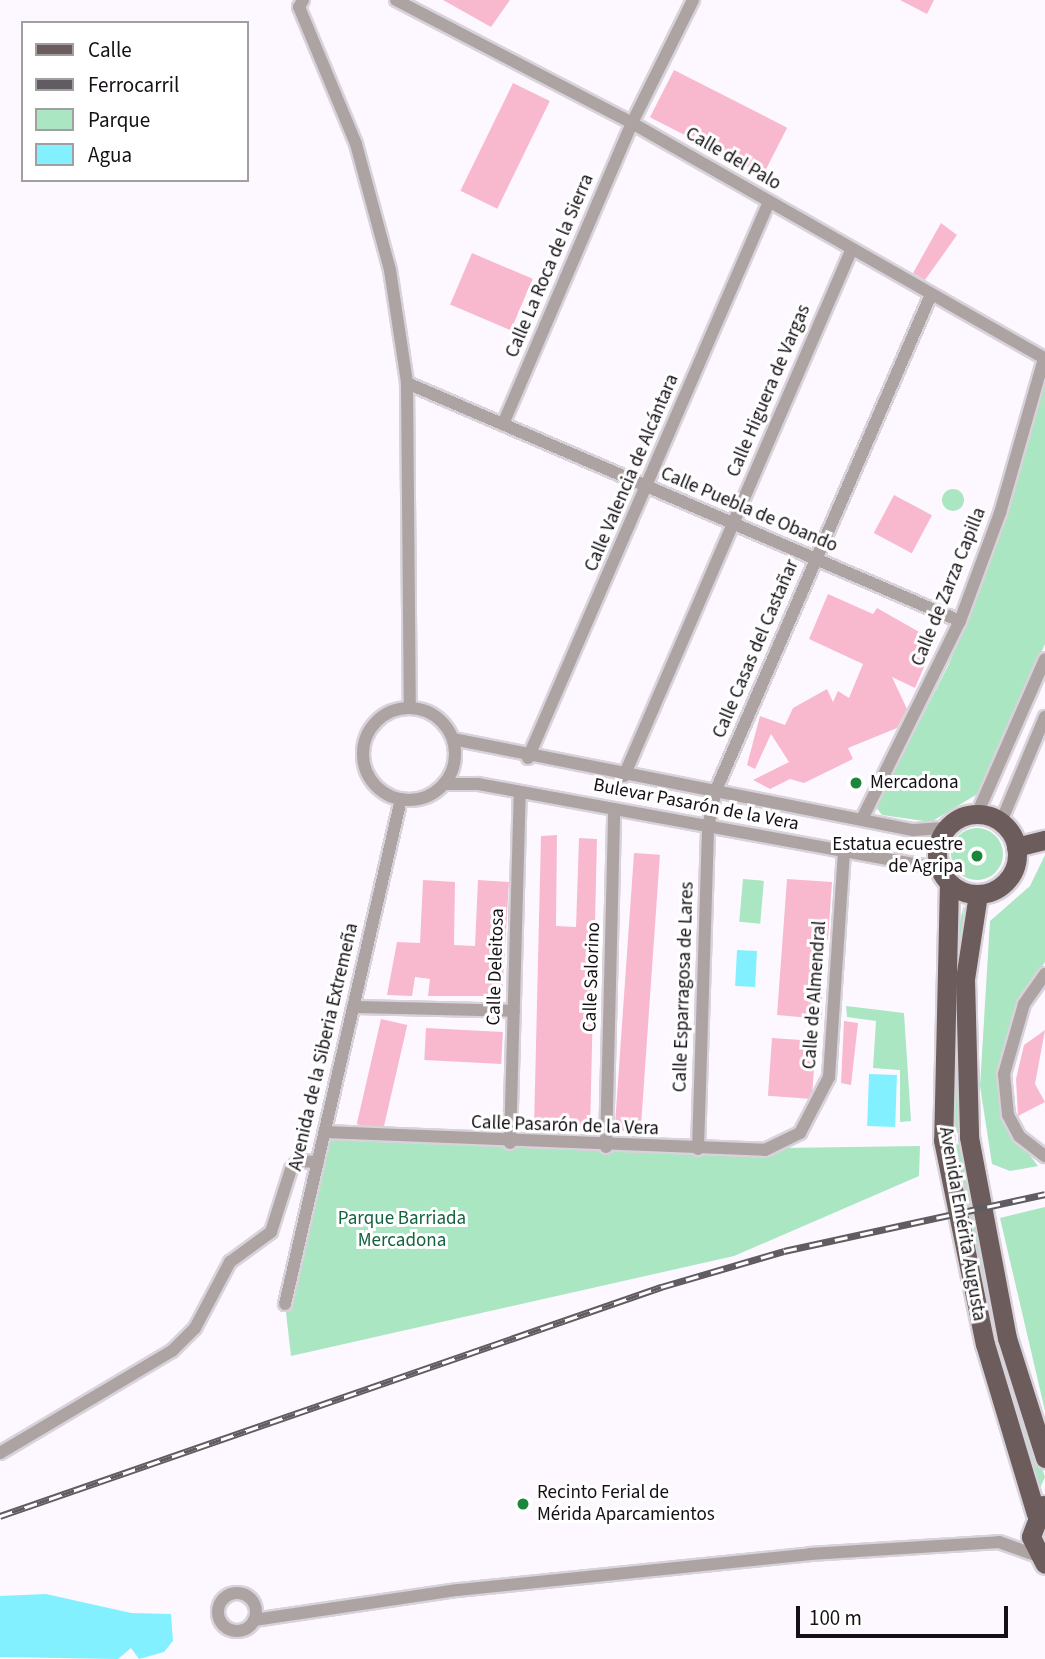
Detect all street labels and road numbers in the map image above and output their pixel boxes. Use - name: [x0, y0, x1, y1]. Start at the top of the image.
- street label: Calle del Palo: [681, 122, 785, 196]
- street label: Calle La Roca de la Sierra: [501, 171, 599, 361]
- street label: Calle Higuera de Vargas: [722, 301, 816, 481]
- street label: Calle Valencia de Alcántara: [580, 371, 684, 575]
- street label: Calle Puebla de Obando: [657, 462, 841, 558]
- street label: Calle de Zarza Capilla: [907, 504, 991, 670]
- street label: Calle Casas del Castañar: [708, 556, 804, 742]
- street label: Bulevar Pasarón de la Vera: [591, 774, 801, 836]
- street label: Calle Esparragosa de Lares: [669, 881, 699, 1093]
- street label: Calle Deleitosa: [483, 908, 509, 1026]
- street label: Calle de Almendral: [798, 920, 832, 1070]
- street label: Avenida de la Siberia Extremeña: [284, 921, 364, 1173]
- street label: Calle Salorino: [579, 922, 605, 1032]
- street label: Calle Pasarón de la Vera: [471, 1111, 659, 1141]
- street label: Avenida Emérita Augusta: [934, 1125, 990, 1323]

